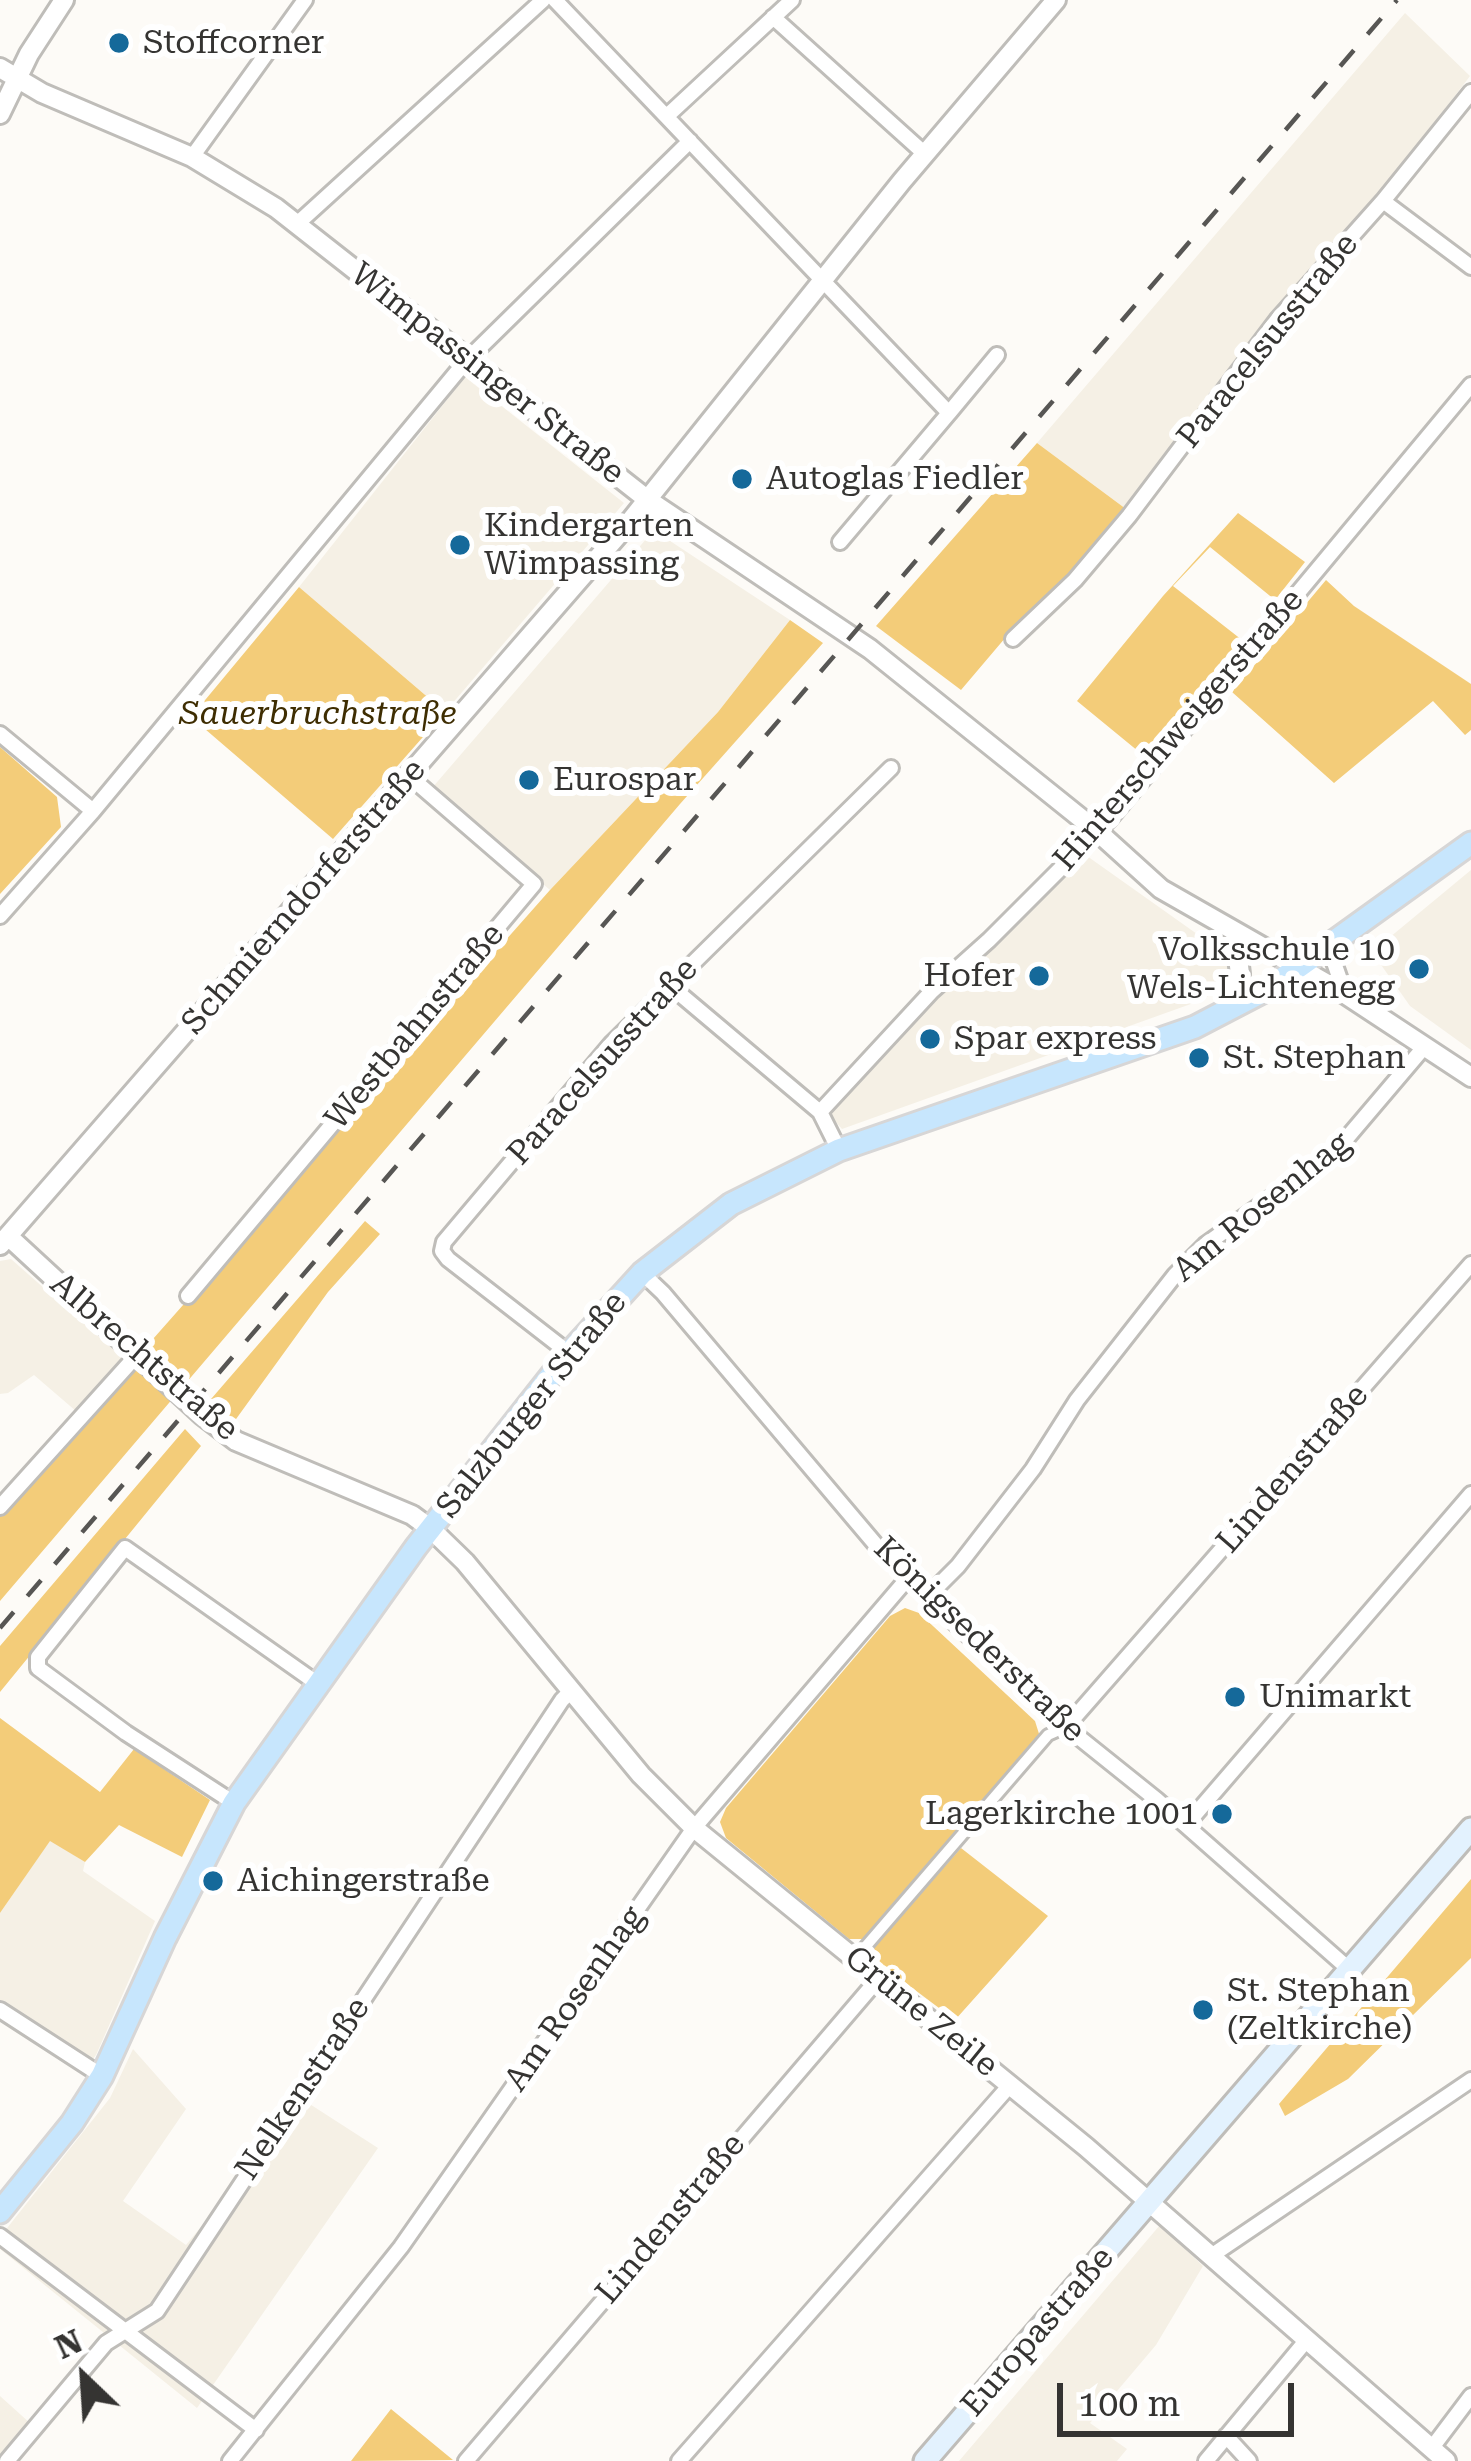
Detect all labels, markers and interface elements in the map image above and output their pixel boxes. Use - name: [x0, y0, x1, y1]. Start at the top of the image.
- place label: Stoffcorner: [143, 23, 324, 63]
- marker: Stoffcorner: [106, 30, 132, 56]
- street label: Paracelsusstraße: [1169, 226, 1367, 456]
- street label: Wimpassinger Straße: [342, 255, 632, 493]
- place label: Autoglas Fiedler: [766, 459, 1024, 499]
- marker: Autoglas Fiedler: [729, 466, 755, 492]
- place label: Kindergarten Wimpassing: [484, 506, 694, 584]
- marker: Kindergarten Wimpassing: [447, 532, 473, 558]
- street label: Hinterschweigerstraße: [1046, 581, 1312, 879]
- park label: Sauerbruchstraße: [179, 694, 457, 734]
- street label: Schmierndorferstraße: [174, 751, 434, 1043]
- place label: Eurospar: [553, 760, 696, 800]
- marker: Eurospar: [516, 767, 542, 793]
- street label: Westbahnstraße: [317, 916, 513, 1138]
- place label: Volksschule 10 Wels-Lichtenegg: [1127, 930, 1395, 1008]
- street label: Paracelsusstraße: [500, 950, 706, 1174]
- place label: Hofer: [923, 956, 1015, 996]
- marker: Volksschule 10 Wels-Lichtenegg: [1406, 956, 1432, 982]
- marker: Hofer: [1026, 963, 1052, 989]
- place label: Spar express: [954, 1019, 1156, 1059]
- marker: Spar express: [917, 1026, 943, 1052]
- place label: St. Stephan: [1223, 1038, 1406, 1078]
- marker: St. Stephan: [1186, 1045, 1212, 1071]
- street label: Am Rosenhag: [1165, 1123, 1359, 1291]
- street label: Albrechtstraße: [42, 1264, 246, 1450]
- street label: Salzburger Straße: [429, 1284, 635, 1526]
- street label: Lindenstraße: [1209, 1377, 1377, 1561]
- street label: Königsederstraße: [865, 1529, 1093, 1751]
- place label: Unimarkt: [1259, 1677, 1411, 1717]
- marker: Unimarkt: [1222, 1684, 1248, 1710]
- place label: Lagerkirche 1001: [925, 1794, 1198, 1834]
- marker: Lagerkirche 1001: [1209, 1801, 1235, 1827]
- place label: Aichingerstraße: [237, 1861, 490, 1901]
- marker: Aichingerstraße: [200, 1868, 226, 1894]
- street label: Am Rosenhag: [497, 1899, 653, 2099]
- street label: Grüne Zeile: [836, 1938, 1006, 2086]
- place label: St. Stephan (Zeltkirche): [1227, 1971, 1412, 2049]
- street label: Nelkenstraße: [228, 1990, 378, 2188]
- marker: St. Stephan (Zeltkirche): [1190, 1997, 1216, 2023]
- street label: Lindenstraße: [588, 2126, 754, 2312]
- street label: Europastraße: [954, 2239, 1122, 2425]
- north arrow: [24, 2317, 144, 2437]
- text: N: [49, 2321, 88, 2367]
- scale bar: [1063, 2359, 1300, 2433]
- text: 100 m: [1078, 2383, 1180, 2425]

